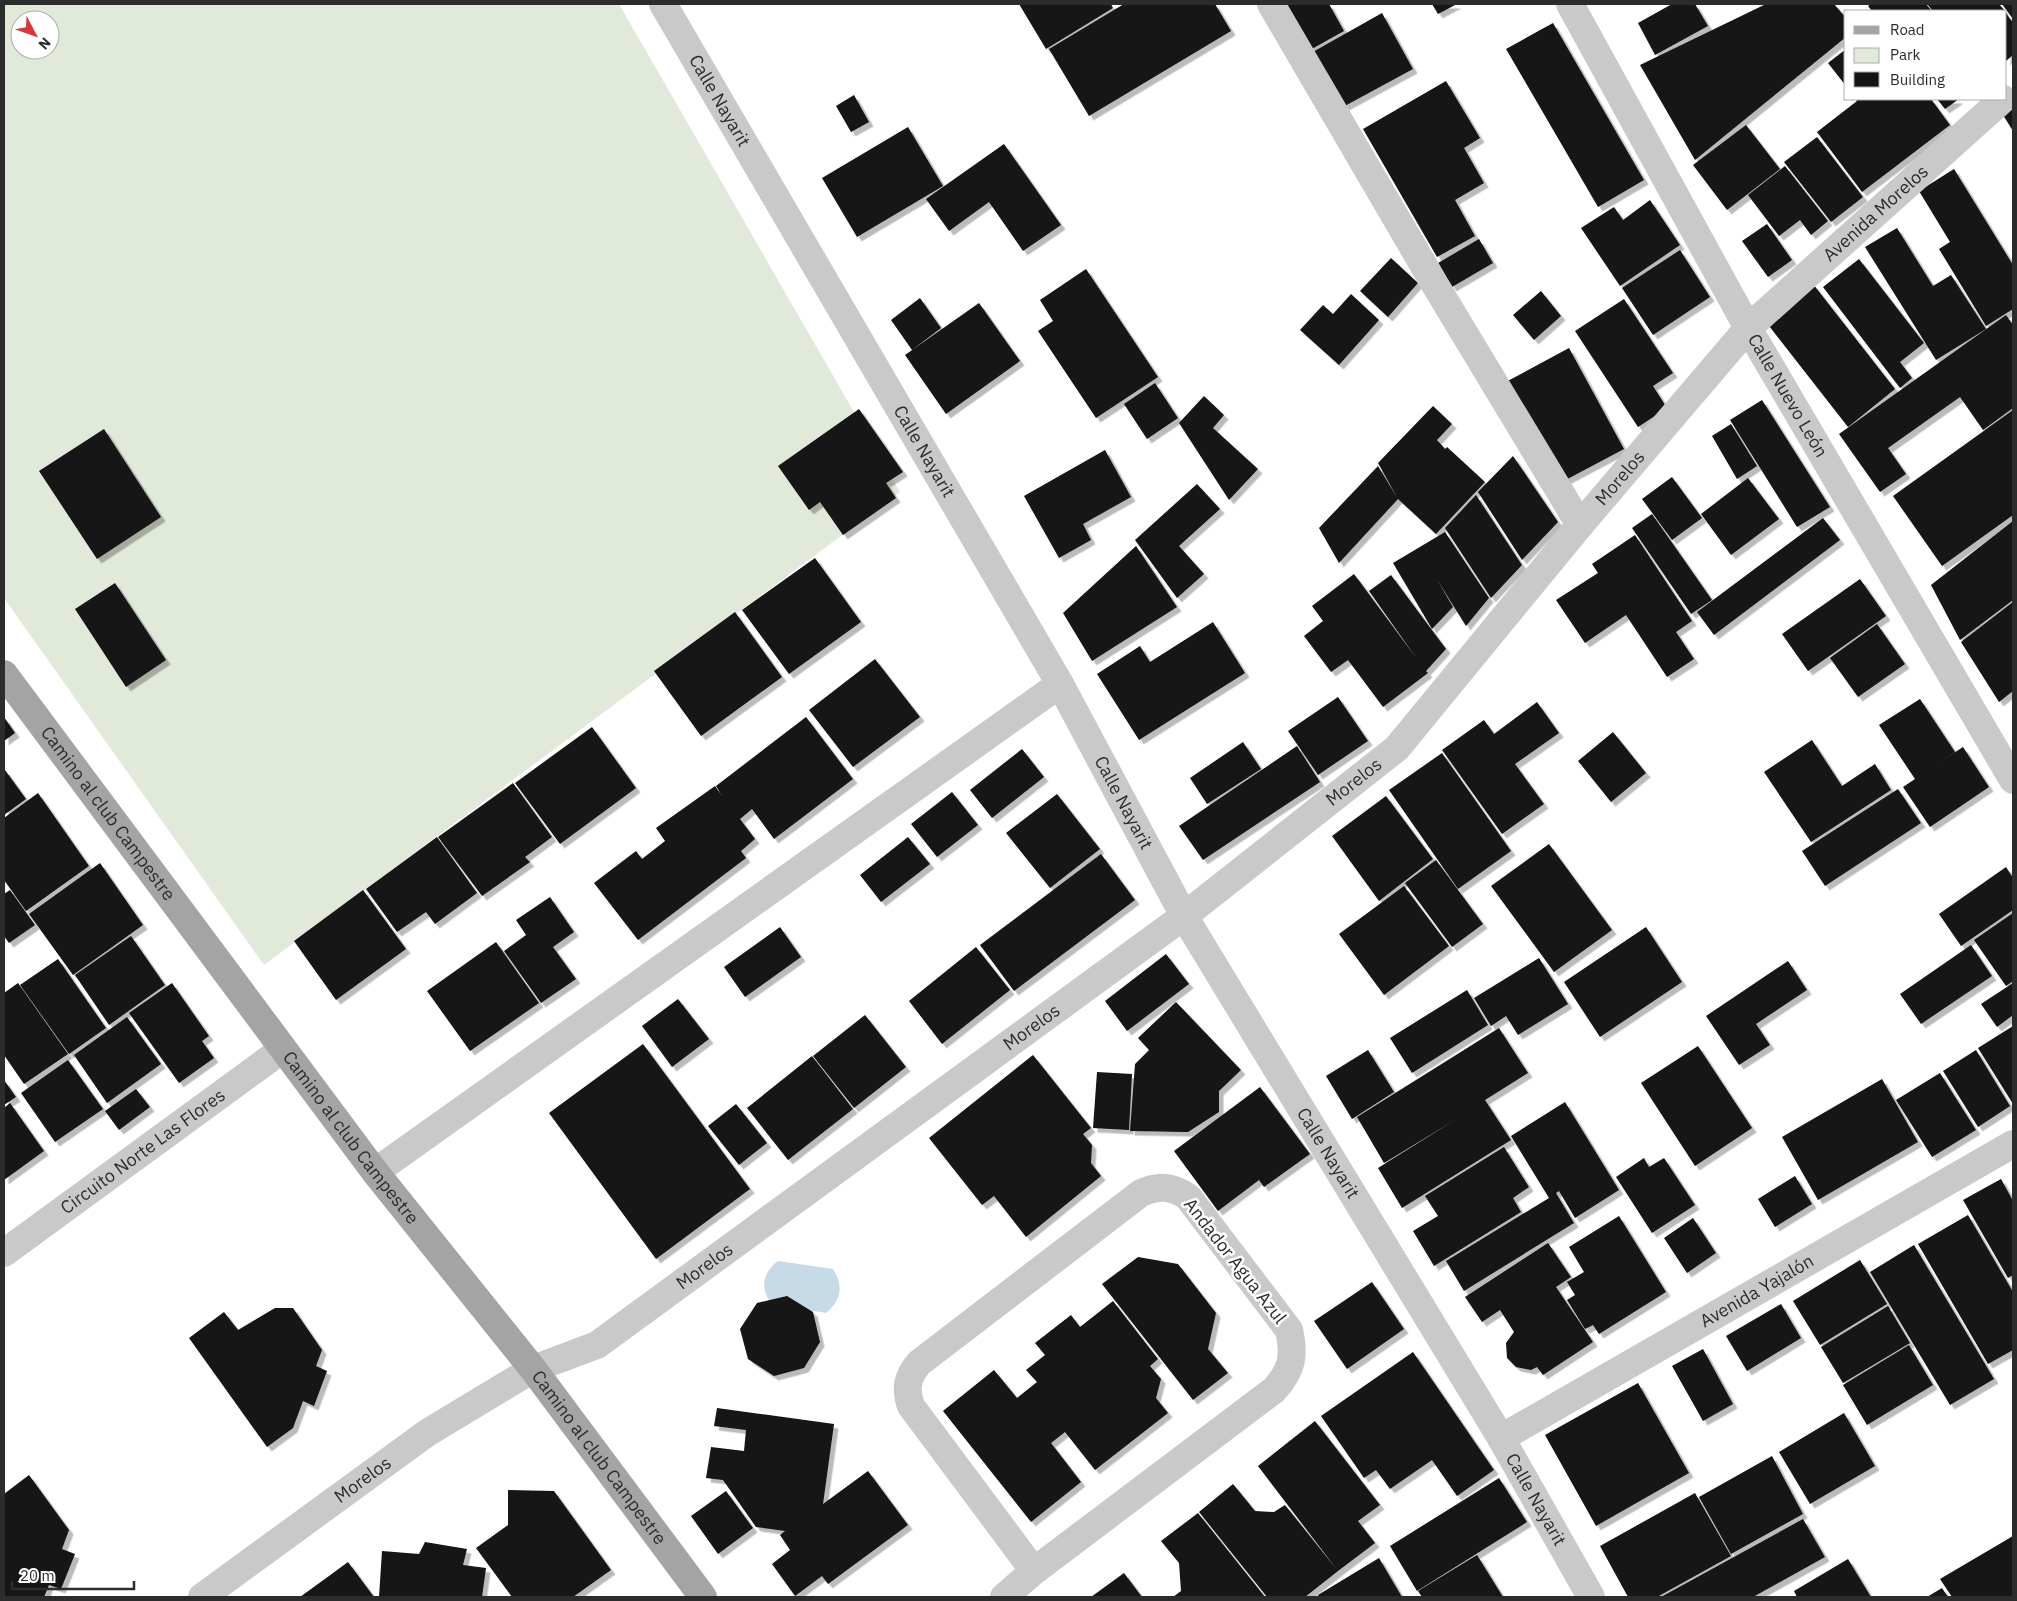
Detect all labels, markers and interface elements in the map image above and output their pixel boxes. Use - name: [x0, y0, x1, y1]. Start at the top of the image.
- north arrow: [10, 10, 60, 60]
- legend: [1844, 10, 2007, 100]
- text: Road: [1890, 20, 1925, 39]
- text: N: [35, 34, 55, 53]
- text: Park: [1890, 45, 1920, 64]
- street label: Calle Nayarit: [684, 50, 756, 151]
- text: Building: [1890, 70, 1945, 89]
- street label: Avenida Morelos: [1818, 160, 1933, 266]
- street label: Calle Nuevo León: [1743, 329, 1833, 461]
- street label: Calle Nayarit: [889, 401, 960, 501]
- street label: Morelos: [1590, 446, 1649, 510]
- street label: Camino al club Campestre: [36, 722, 181, 905]
- street label: Calle Nayarit: [1090, 752, 1158, 853]
- street label: Morelos: [1321, 752, 1386, 811]
- street label: Morelos: [998, 998, 1064, 1055]
- street label: Camino al club Campestre: [278, 1046, 424, 1229]
- street label: Circuito Norte Las Flores: [56, 1083, 229, 1219]
- street label: Calle Nayarit: [1292, 1103, 1365, 1203]
- street label: Andador Agua Azul: [1179, 1193, 1292, 1328]
- street label: Morelos: [671, 1237, 737, 1294]
- street label: Avenida Yajalón: [1696, 1249, 1818, 1332]
- street label: Camino al club Campestre: [527, 1366, 672, 1549]
- street label: Calle Nayarit: [1501, 1449, 1572, 1550]
- street label: Morelos: [330, 1451, 396, 1508]
- scale bar: [12, 1558, 135, 1590]
- text: 20 m: [20, 1566, 55, 1585]

